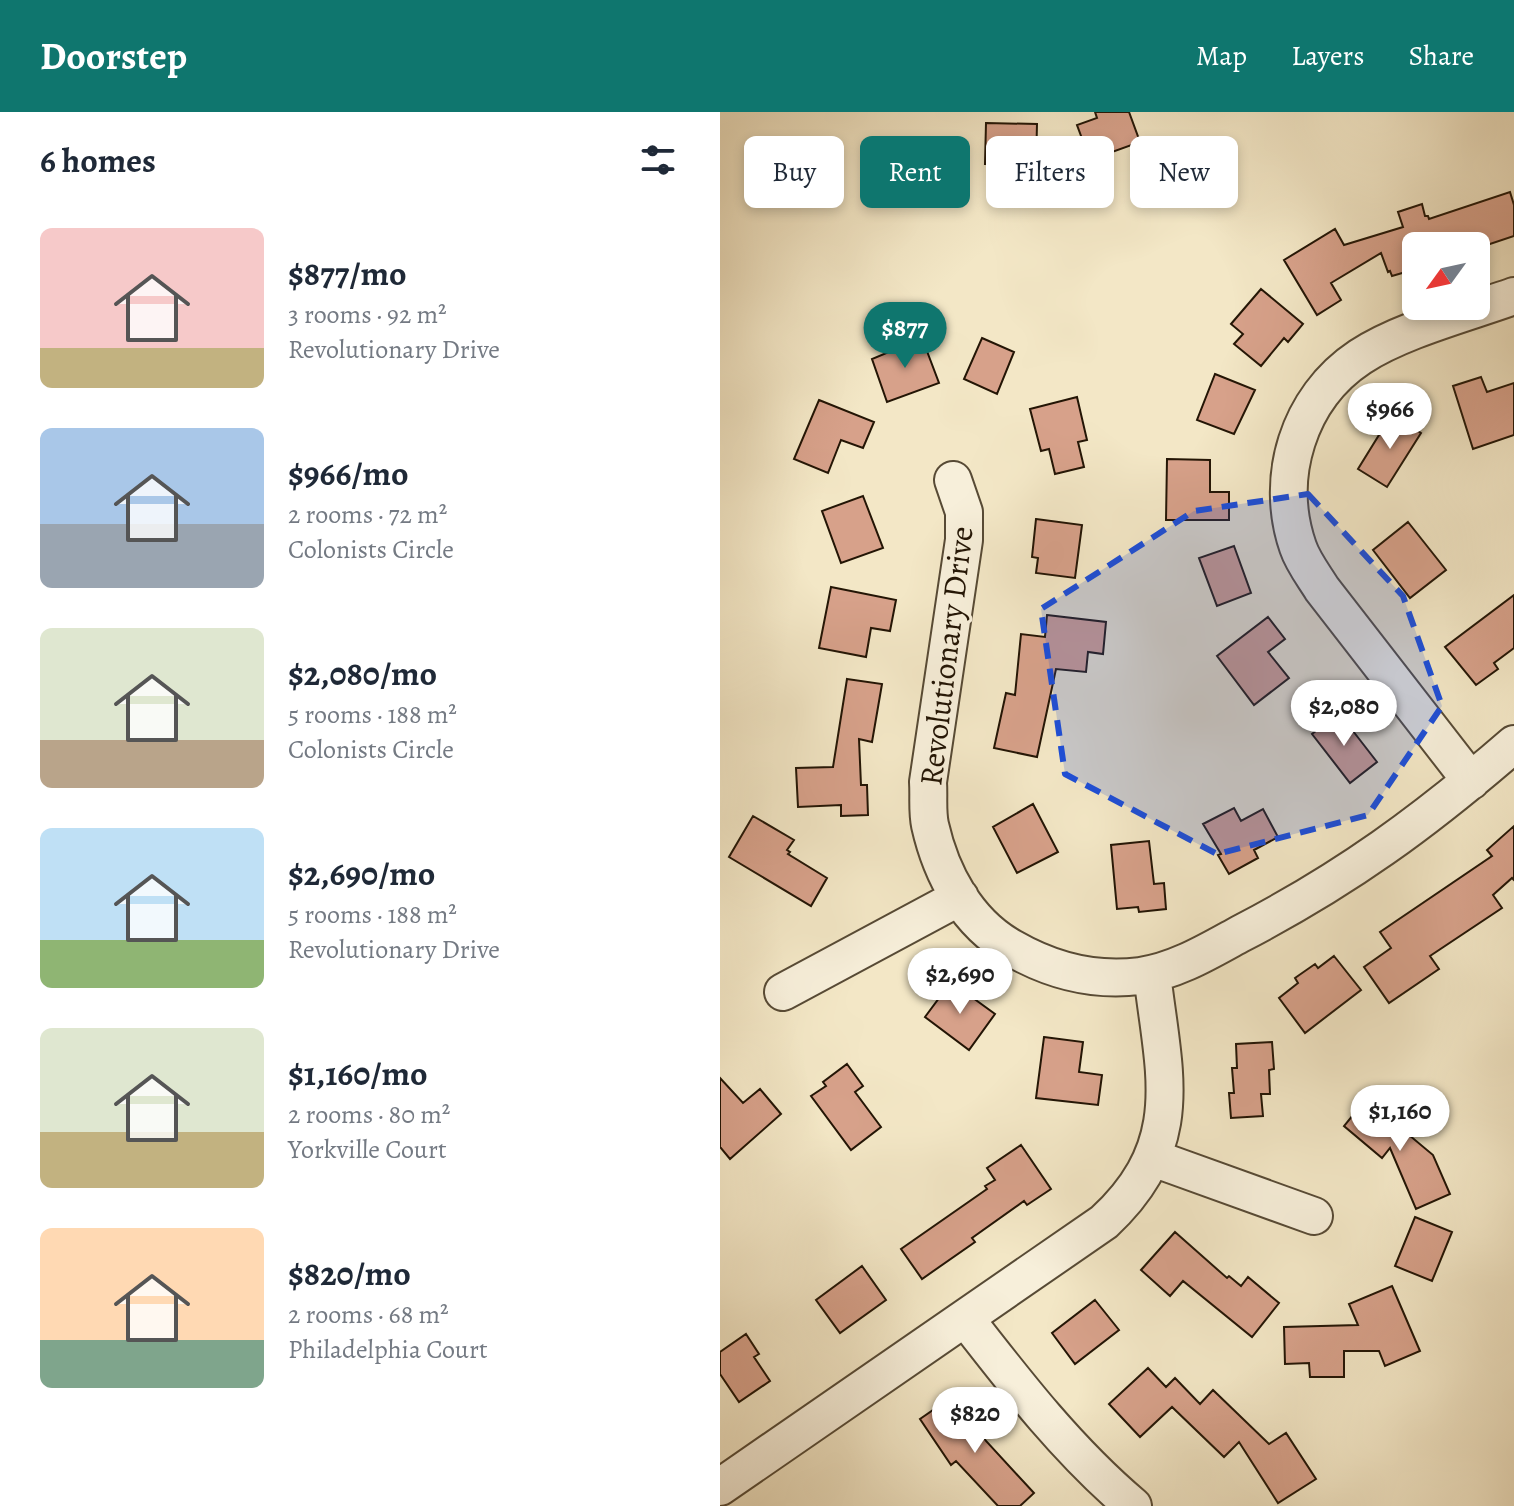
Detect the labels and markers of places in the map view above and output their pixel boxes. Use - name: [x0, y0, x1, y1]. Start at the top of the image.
- pin: $877: [858, 302, 952, 370]
- pin: $966: [1343, 383, 1437, 451]
- pin: $2,080: [1279, 680, 1409, 748]
- pin: $2,690: [895, 948, 1025, 1016]
- pin: $1,160: [1335, 1085, 1465, 1153]
- pin: $820: [928, 1387, 1022, 1455]

